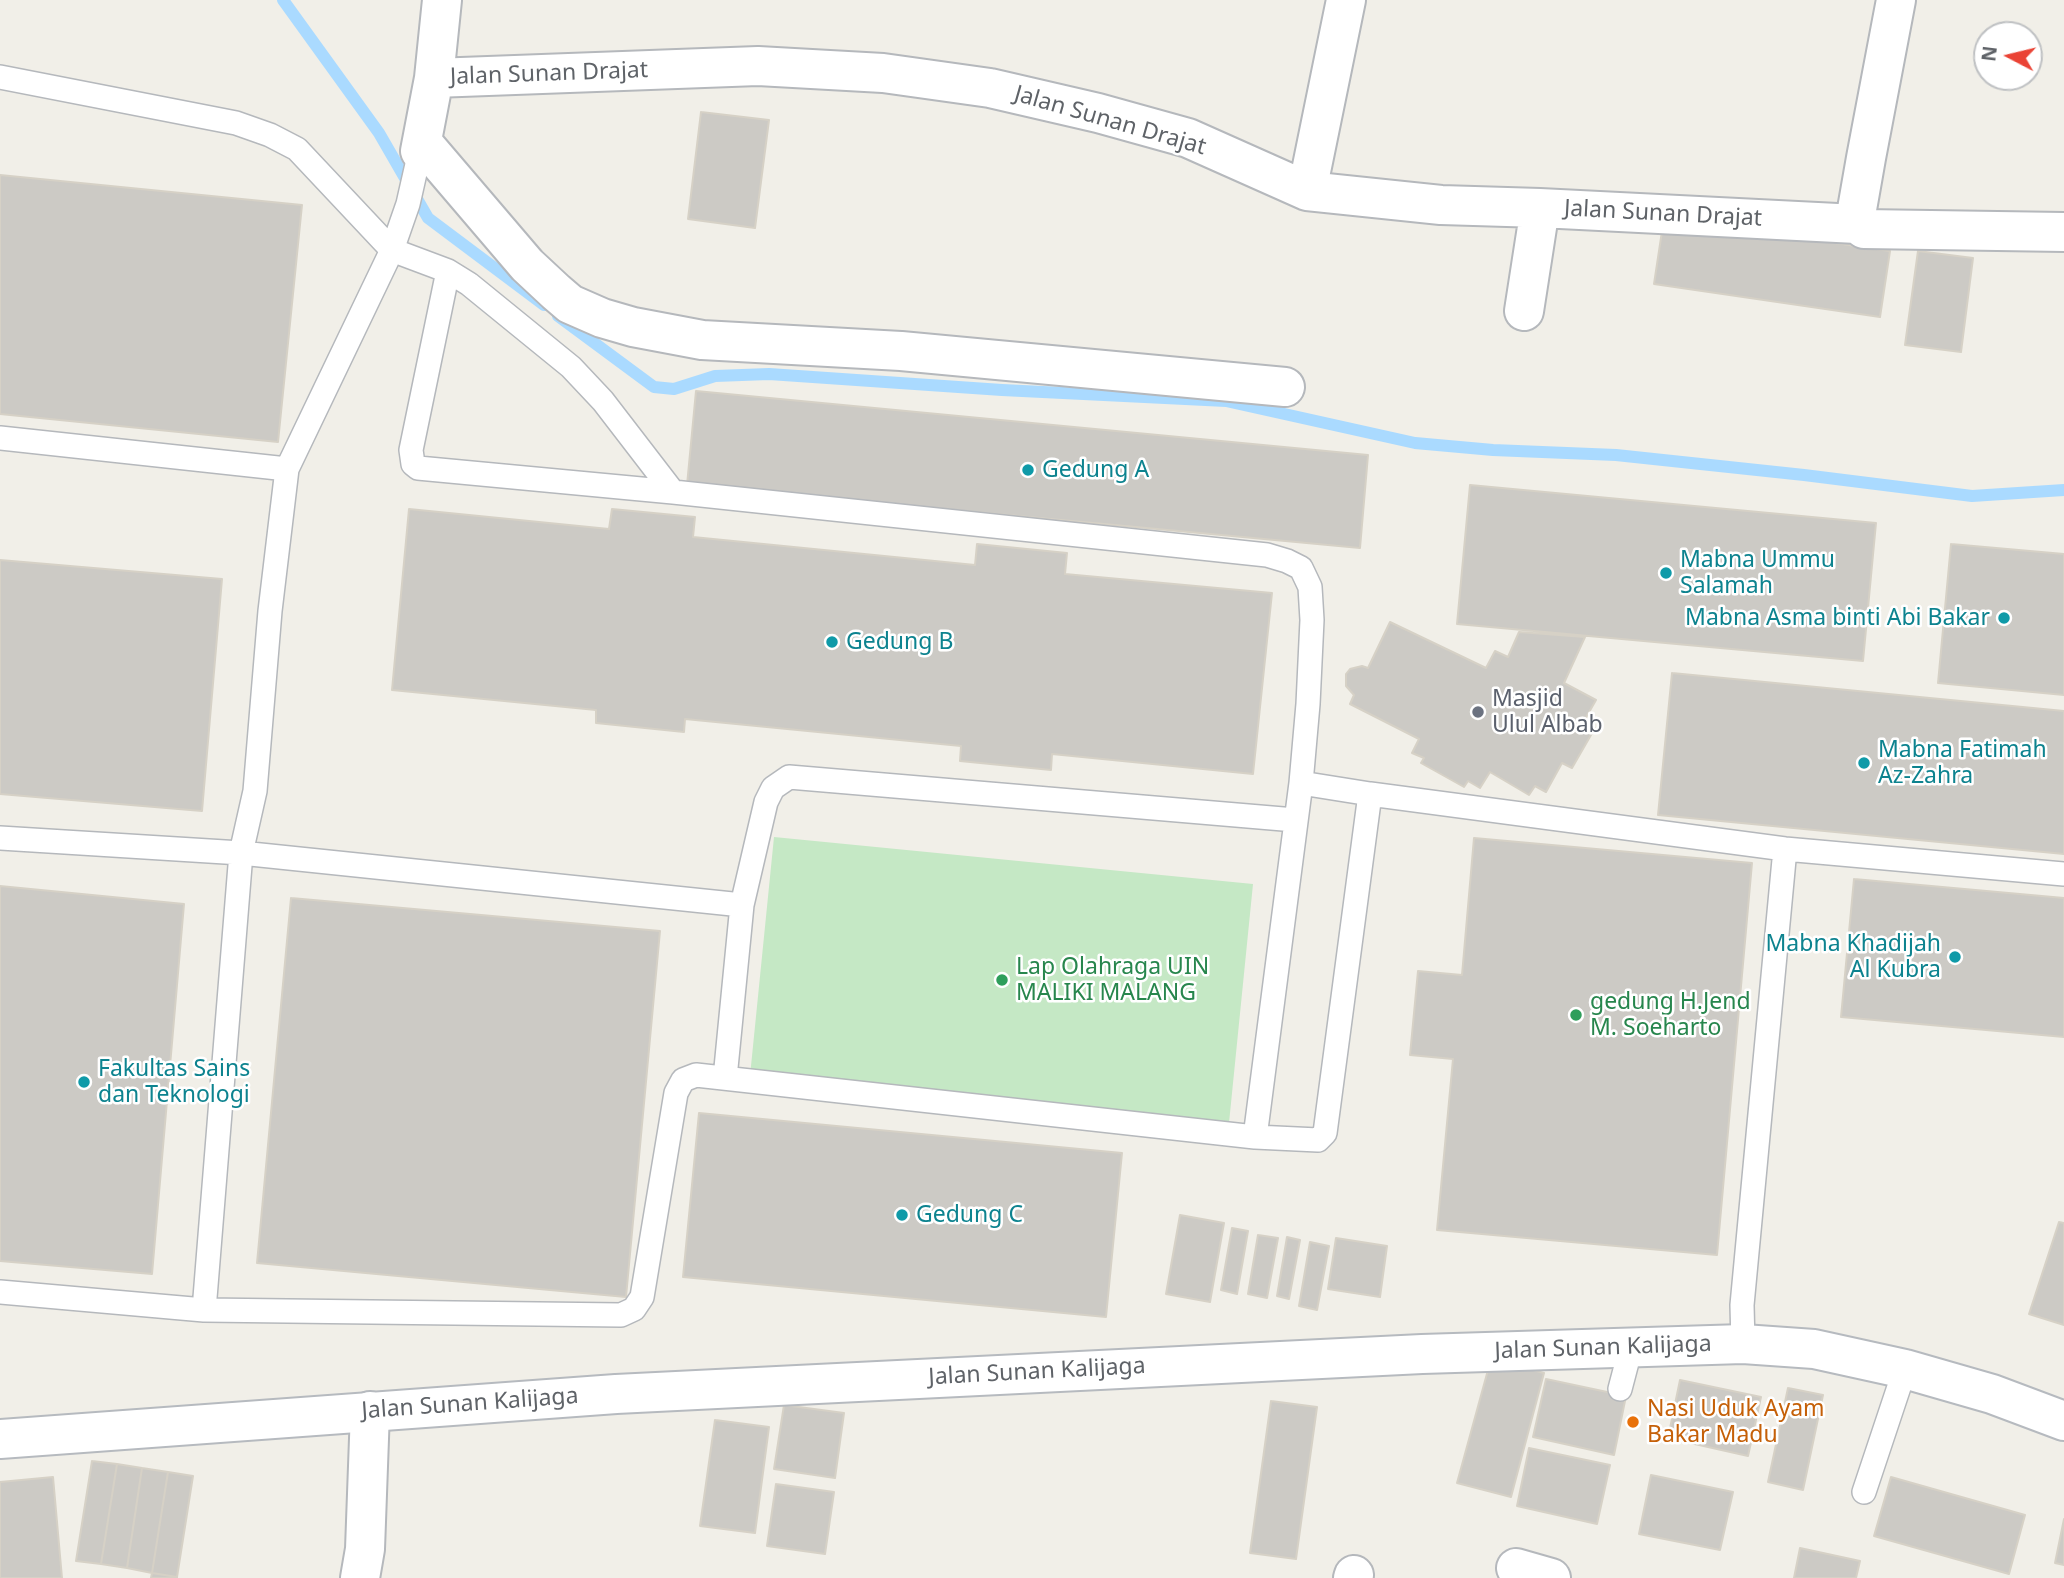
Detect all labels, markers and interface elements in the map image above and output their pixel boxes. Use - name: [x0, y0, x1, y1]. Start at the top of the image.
- north arrow: [1973, 21, 2043, 91]
- text: N: [1975, 44, 2003, 63]
- street label: Jalan Sunan Drajat: [449, 57, 649, 91]
- street label: Jalan Sunan Drajat: [1011, 80, 1209, 162]
- street label: Jalan Sunan Drajat: [1563, 195, 1763, 233]
- place label: Gedung A: [1042, 456, 1149, 484]
- marker: Gedung A: [1020, 462, 1036, 478]
- place label: Mabna Ummu Salamah: [1680, 546, 1835, 600]
- marker: Mabna Ummu Salamah: [1658, 565, 1674, 581]
- place label: Mabna Asma binti Abi Bakar: [1685, 604, 1990, 632]
- marker: Mabna Asma binti Abi Bakar: [1996, 610, 2012, 626]
- place label: Gedung B: [846, 628, 953, 656]
- marker: Gedung B: [824, 634, 840, 650]
- place label: Masjid Ulul Albab: [1492, 685, 1603, 739]
- marker: Masjid Ulul Albab: [1470, 704, 1486, 720]
- place label: Mabna Fatimah Az-Zahra: [1878, 736, 2047, 790]
- marker: Mabna Fatimah Az-Zahra: [1856, 755, 1872, 771]
- place label: Mabna Khadijah Al Kubra: [1766, 930, 1941, 984]
- marker: Mabna Khadijah Al Kubra: [1947, 949, 1963, 965]
- place label: Lap Olahraga UIN MALIKI MALANG: [1016, 953, 1209, 1007]
- marker: Lap Olahraga UIN MALIKI MALANG: [994, 972, 1010, 988]
- place label: gedung H.Jend M. Soeharto: [1590, 988, 1751, 1042]
- marker: gedung H.Jend M. Soeharto: [1568, 1007, 1584, 1023]
- place label: Fakultas Sains dan Teknologi: [98, 1055, 250, 1109]
- marker: Fakultas Sains dan Teknologi: [76, 1074, 92, 1090]
- place label: Gedung C: [916, 1201, 1023, 1229]
- marker: Gedung C: [894, 1207, 910, 1223]
- street label: Jalan Sunan Kalijaga: [1494, 1330, 1712, 1366]
- street label: Jalan Sunan Kalijaga: [928, 1353, 1146, 1391]
- street label: Jalan Sunan Kalijaga: [361, 1383, 579, 1425]
- place label: Nasi Uduk Ayam Bakar Madu: [1647, 1395, 1825, 1449]
- marker: Nasi Uduk Ayam Bakar Madu: [1625, 1414, 1641, 1430]

